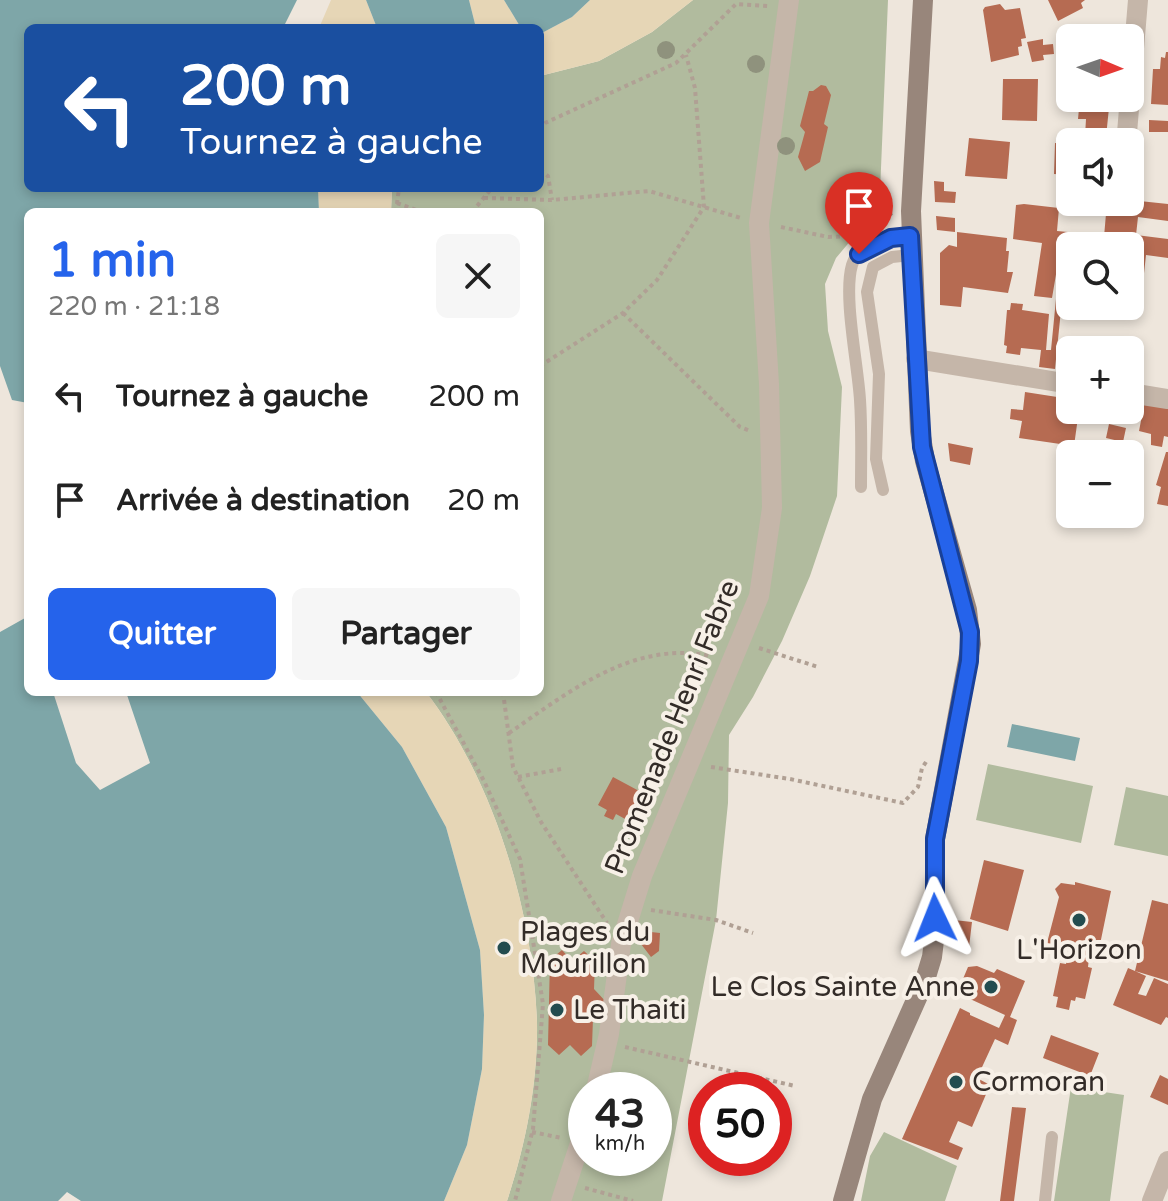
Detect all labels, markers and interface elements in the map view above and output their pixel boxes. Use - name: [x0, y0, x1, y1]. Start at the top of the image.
- north arrow: [1056, 24, 1144, 112]
- map controls: [1056, 24, 1144, 528]
- text: 200 m: [180, 53, 351, 120]
- icon: left: [48, 56, 152, 160]
- text: Tournez à gauche: [180, 121, 483, 164]
- button: sound: [1056, 128, 1144, 216]
- pin: [825, 172, 893, 254]
- icon: arrive: [837, 184, 881, 228]
- text: 1 min: [48, 232, 176, 290]
- button: search: [1056, 232, 1144, 320]
- button: close: [436, 234, 520, 318]
- text: 220 m · 21:18: [48, 291, 220, 322]
- button: +: [1056, 336, 1144, 424]
- icon: left: [48, 374, 92, 418]
- text: Tournez à gauche: [116, 378, 368, 415]
- text: 200 m: [428, 378, 520, 415]
- button: −: [1056, 440, 1144, 528]
- icon: arrive: [48, 478, 92, 522]
- text: Arrivée à destination: [116, 482, 410, 519]
- text: 20 m: [447, 482, 520, 519]
- street label: Promenade Henri Fabre: [597, 575, 747, 879]
- button: Quitter: [48, 588, 276, 680]
- button: Partager: [292, 588, 520, 680]
- position arrow: [893, 876, 977, 960]
- marker: L'Horizon: [1070, 911, 1088, 929]
- place label: Plages du Mourillon: [520, 915, 650, 981]
- place label: L'Horizon: [1016, 933, 1142, 967]
- marker: Plages du Mourillon: [495, 939, 513, 957]
- place label: Le Clos Sainte Anne: [711, 970, 975, 1004]
- marker: Le Clos Sainte Anne: [982, 978, 1000, 996]
- place label: Le Thaiti: [573, 993, 687, 1027]
- marker: Le Thaiti: [548, 1001, 566, 1019]
- place label: Cormoran: [972, 1065, 1105, 1099]
- speed limit sign: 50: [688, 1072, 792, 1176]
- marker: Cormoran: [947, 1073, 965, 1091]
- text: 43: [595, 1090, 645, 1138]
- text: km/h: [595, 1132, 645, 1156]

